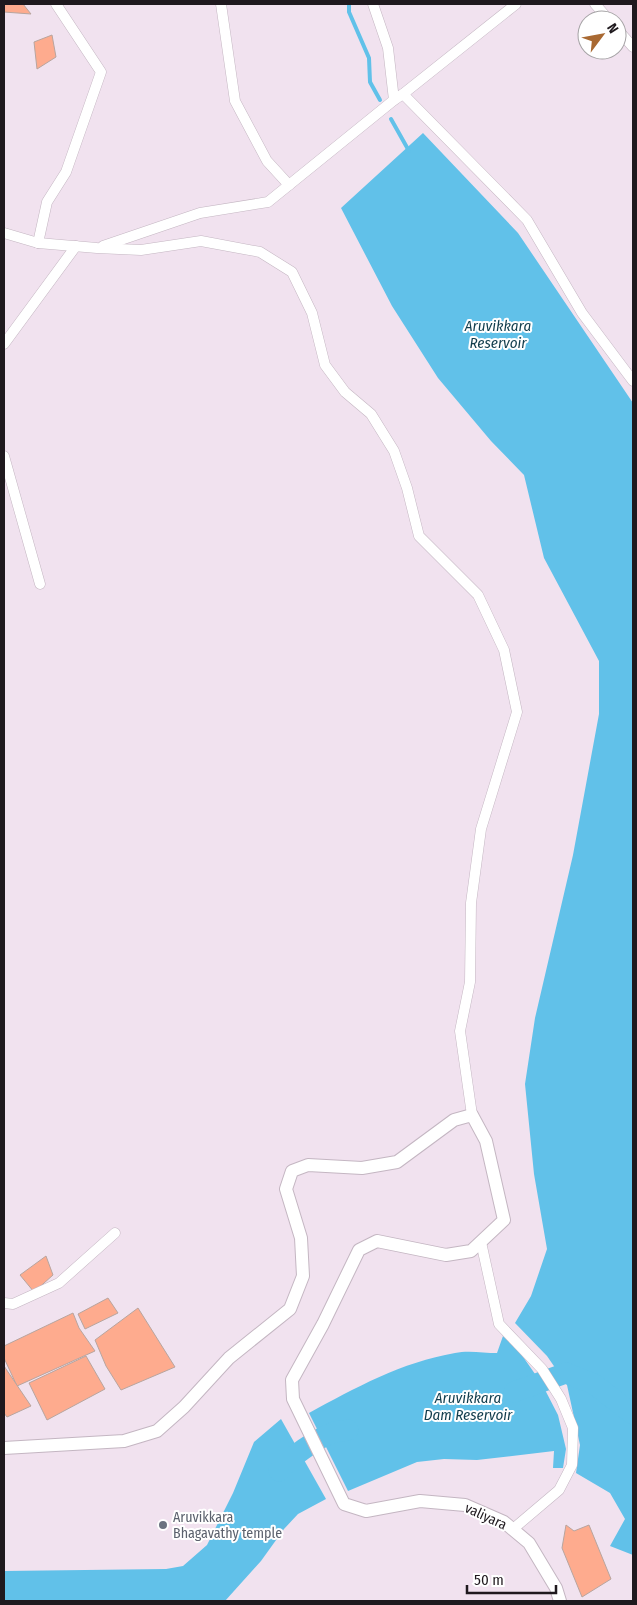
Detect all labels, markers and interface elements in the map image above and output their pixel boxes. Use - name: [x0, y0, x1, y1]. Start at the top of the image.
- north arrow: [577, 10, 627, 60]
- text: N: [603, 20, 622, 36]
- water label: Aruvikkara Reservoir: [464, 317, 531, 352]
- water label: Aruvikkara Dam Reservoir: [424, 1389, 513, 1424]
- street label: valiyara: [462, 1499, 510, 1534]
- place label: Aruvikkara Bhagavathy temple: [173, 1509, 282, 1542]
- marker: Aruvikkara Bhagavathy temple: [157, 1519, 169, 1531]
- scale bar: [467, 1562, 556, 1594]
- text: 50 m: [474, 1571, 504, 1589]

